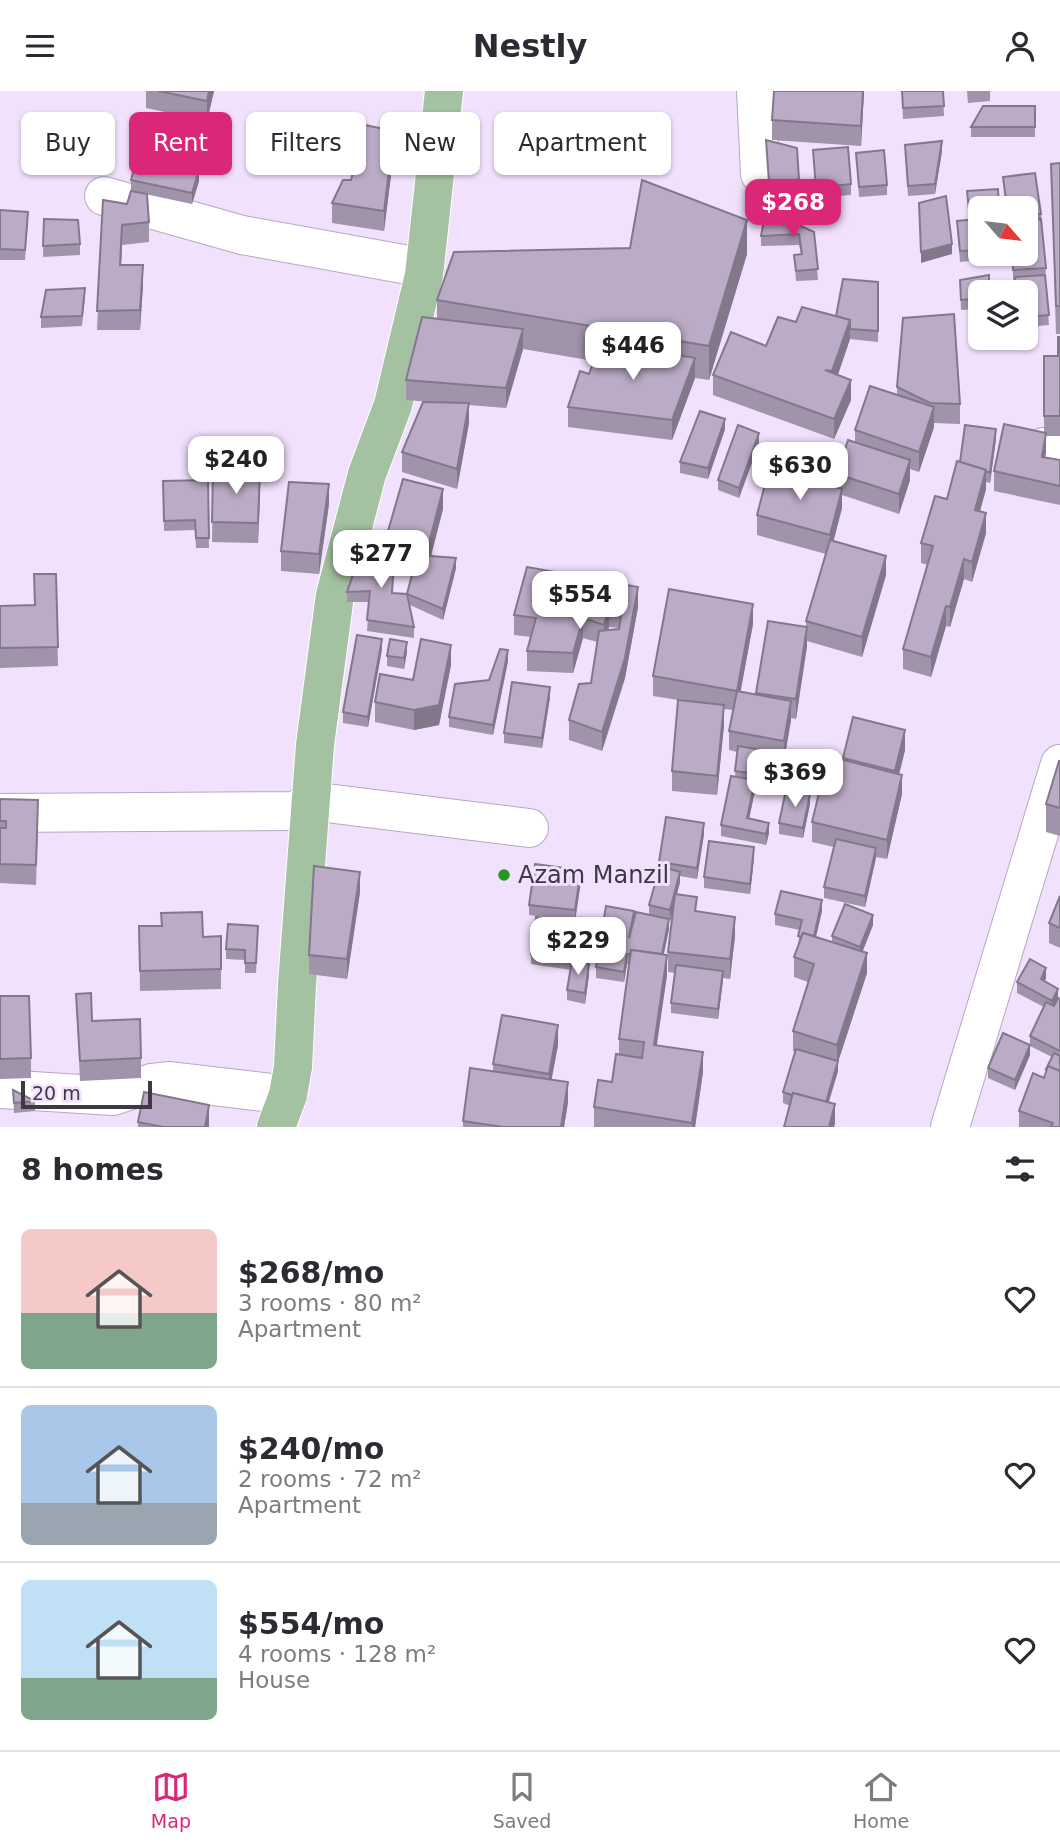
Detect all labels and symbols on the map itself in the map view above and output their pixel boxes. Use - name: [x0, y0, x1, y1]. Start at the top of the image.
- pin: $268: [752, 179, 834, 239]
- north arrow: [968, 196, 1038, 266]
- pin: $446: [592, 323, 674, 382]
- pin: $240: [195, 437, 277, 496]
- pin: $630: [759, 443, 841, 502]
- pin: $277: [340, 531, 422, 590]
- pin: $554: [539, 571, 621, 631]
- pin: $369: [754, 749, 836, 809]
- place label: Azam Manzil: [518, 861, 669, 889]
- marker: Azam Manzil: [496, 867, 512, 883]
- pin: $229: [537, 917, 619, 977]
- scale bar: [21, 1078, 152, 1110]

